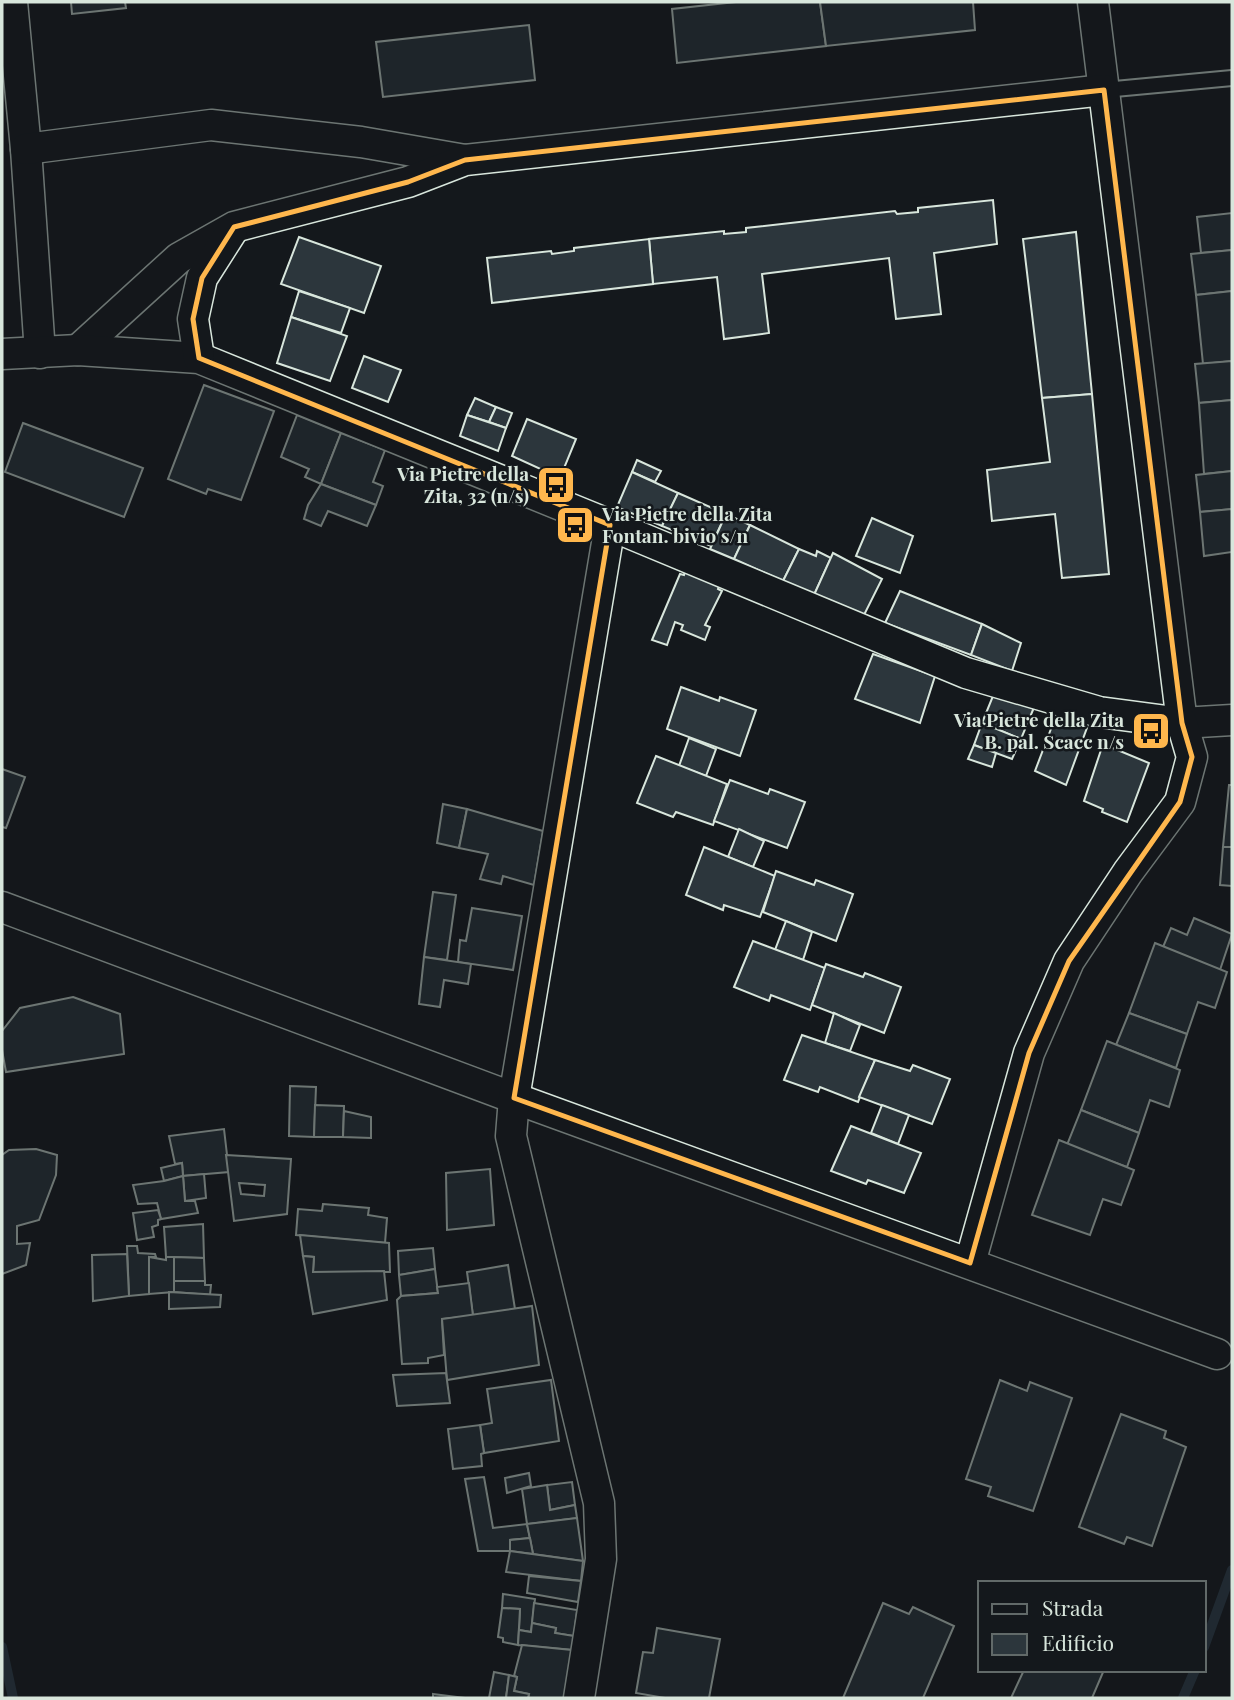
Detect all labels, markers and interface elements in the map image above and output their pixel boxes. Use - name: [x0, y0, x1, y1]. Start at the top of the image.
- place label: Via Pietre della Zita, 32 (n/s): [396, 460, 529, 508]
- bus stop icon: Via Pietre della Zita, 32 (n/s): [535, 464, 577, 506]
- place label: Via Pietre della Zita Fontan. bivio s/n: [601, 500, 772, 548]
- bus stop icon: Via Pietre della Zita Fontan. bivio s/n: [554, 504, 596, 546]
- place label: Via Pietre della Zita B. pal. Scacc n/s: [953, 706, 1124, 754]
- bus stop icon: Via Pietre della Zita B. pal. Scacc n/s: [1130, 710, 1172, 752]
- legend: [978, 1581, 1206, 1672]
- text: Strada: [1042, 1593, 1104, 1621]
- text: Edificio: [1042, 1628, 1114, 1656]

